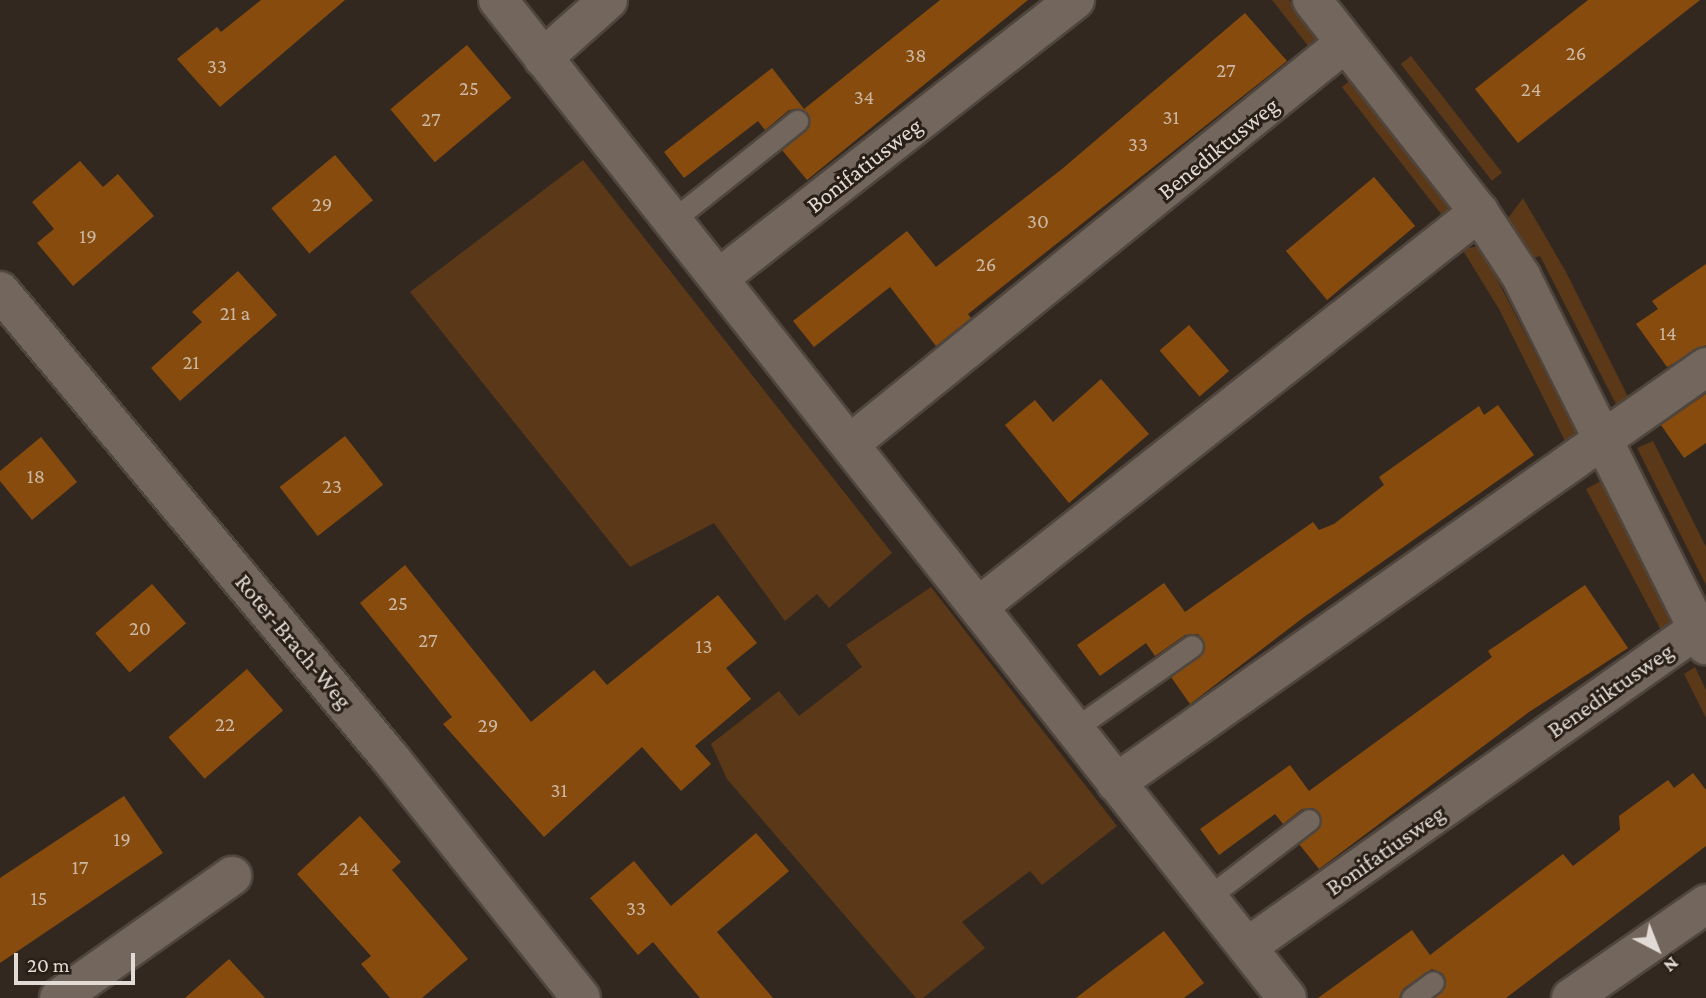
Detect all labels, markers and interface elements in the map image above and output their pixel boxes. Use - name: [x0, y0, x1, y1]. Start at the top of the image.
- house number: 26: [1566, 40, 1586, 66]
- house number: 38: [905, 42, 927, 68]
- house number: 33: [207, 53, 227, 79]
- house number: 27: [1216, 57, 1236, 83]
- house number: 25: [459, 75, 479, 101]
- house number: 24: [1521, 76, 1541, 102]
- house number: 34: [854, 84, 874, 110]
- street label: Benediktusweg: [1152, 91, 1284, 205]
- house number: 31: [1163, 104, 1179, 130]
- house number: 27: [421, 106, 441, 132]
- street label: Bonifatiusweg: [801, 111, 927, 219]
- house number: 33: [1128, 131, 1148, 157]
- house number: 29: [312, 191, 332, 217]
- house number: 30: [1027, 208, 1049, 234]
- house number: 19: [79, 223, 97, 249]
- house number: 26: [976, 251, 996, 277]
- house number: 21 a: [220, 300, 250, 326]
- house number: 14: [1659, 320, 1677, 346]
- house number: 21: [183, 349, 199, 375]
- house number: 18: [27, 463, 45, 489]
- house number: 23: [322, 473, 342, 499]
- street label: Roter-Brach-Weg: [229, 568, 359, 714]
- house number: 25: [388, 590, 408, 616]
- house number: 20: [129, 615, 151, 641]
- house number: 27: [418, 627, 438, 653]
- house number: 13: [696, 633, 712, 659]
- street label: Benediktusweg: [1542, 636, 1678, 744]
- house number: 22: [215, 711, 235, 737]
- house number: 29: [478, 712, 498, 738]
- house number: 31: [551, 777, 567, 803]
- street label: Bonifatiusweg: [1320, 799, 1450, 901]
- house number: 19: [113, 826, 131, 852]
- house number: 17: [72, 854, 88, 880]
- house number: 24: [339, 855, 359, 881]
- house number: 15: [31, 885, 47, 911]
- house number: 33: [626, 895, 646, 921]
- north arrow: [1622, 914, 1692, 984]
- scale bar: [18, 939, 138, 983]
- text: 20 m: [27, 953, 70, 977]
- text: N: [1660, 953, 1683, 977]

